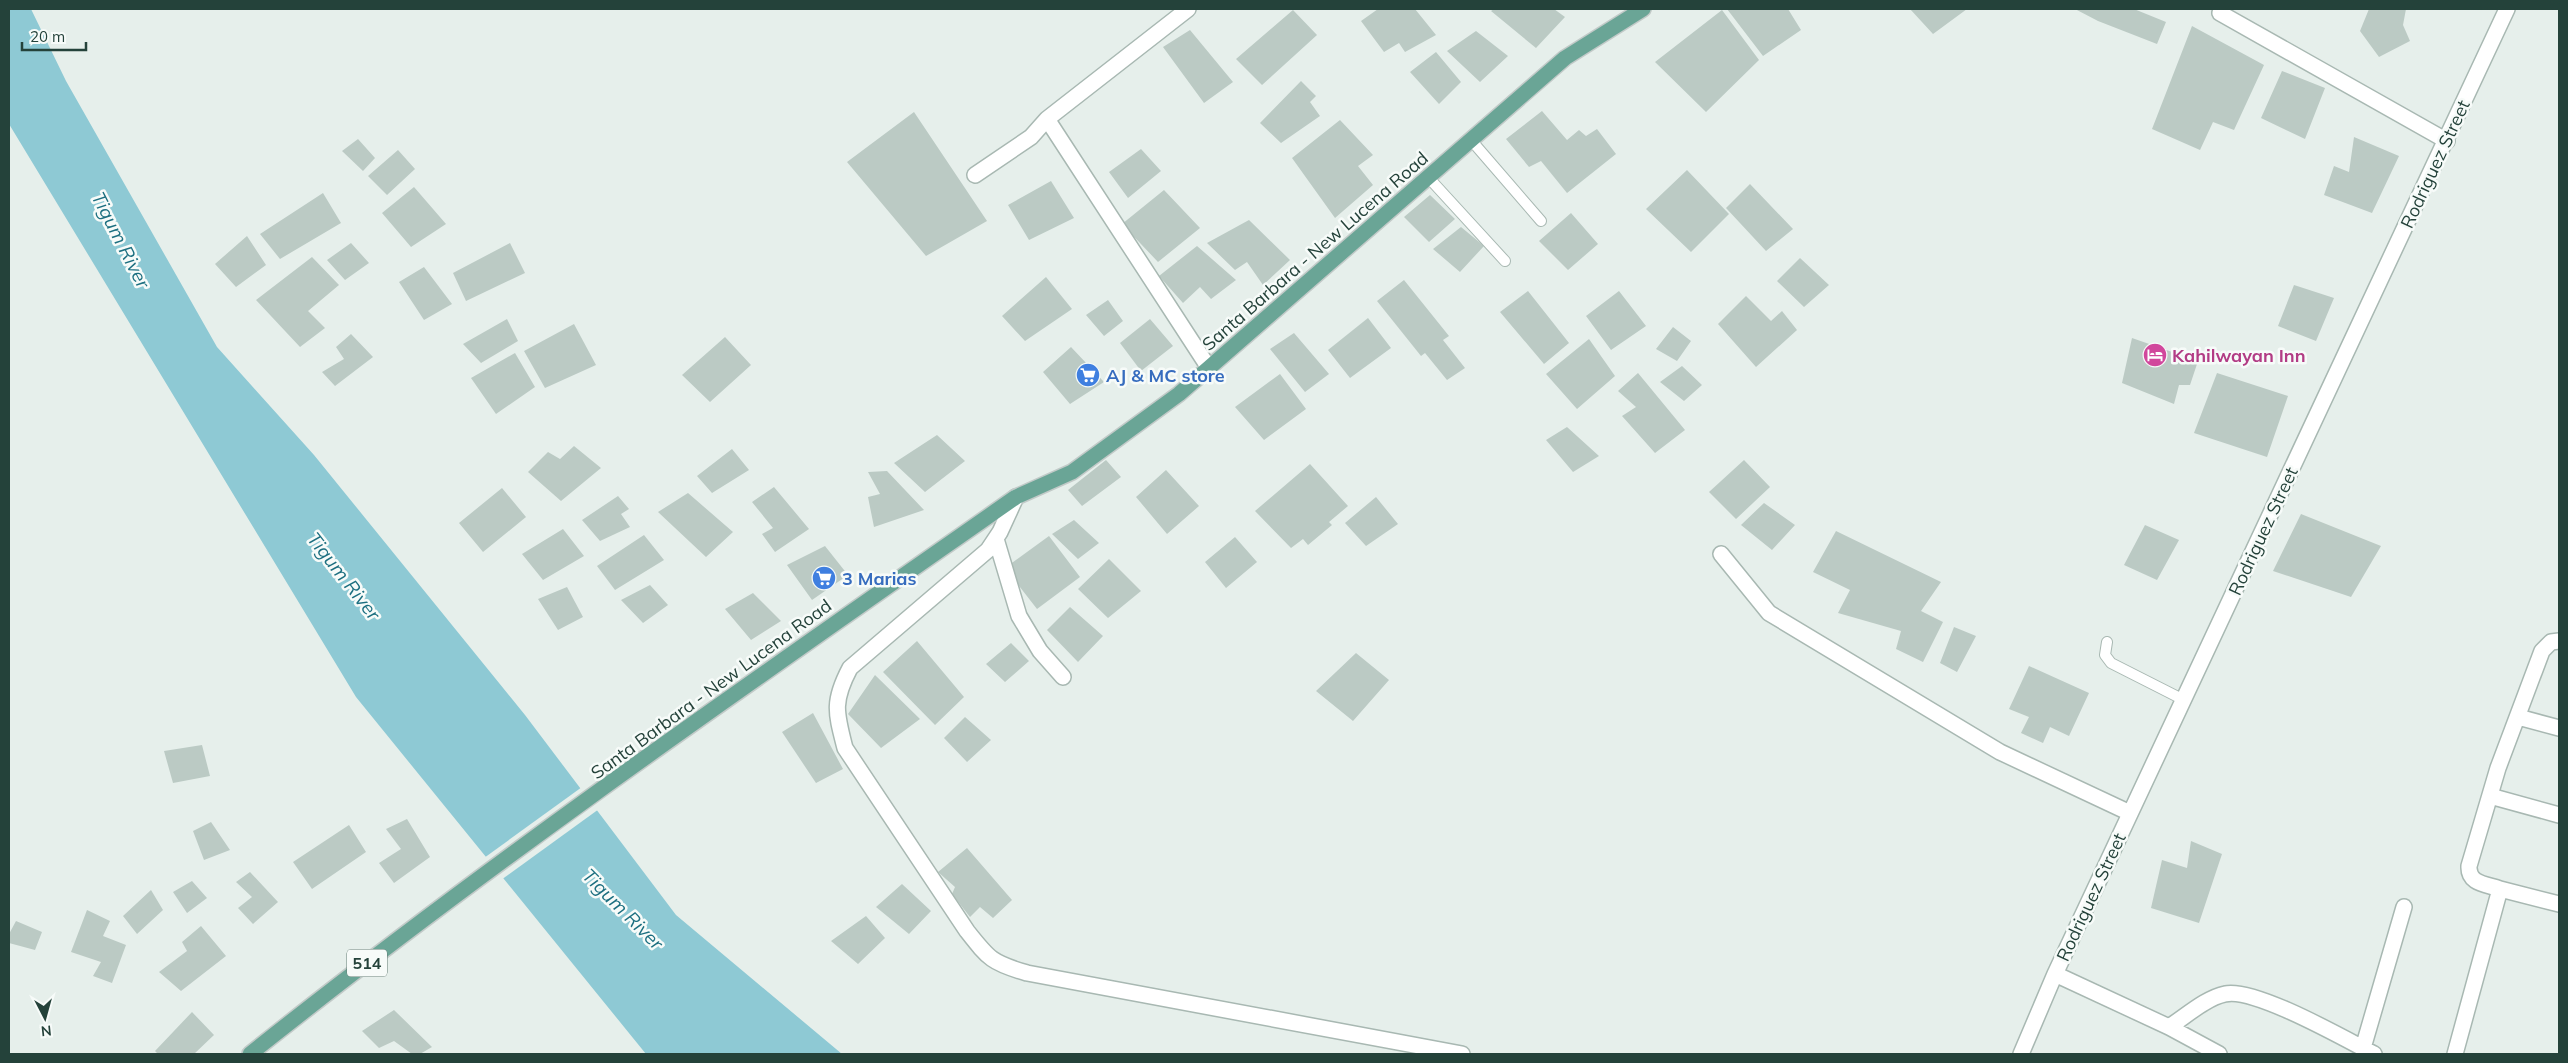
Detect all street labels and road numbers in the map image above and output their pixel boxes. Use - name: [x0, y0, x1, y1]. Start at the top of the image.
- street label: Rodriguez Street: [2395, 96, 2475, 232]
- street label: Santa Barbara - New Lucena Road: [1197, 147, 1433, 355]
- street label: Rodriguez Street: [2223, 463, 2303, 599]
- street label: Santa Barbara - New Lucena Road: [586, 594, 836, 784]
- street label: Rodriguez Street: [2051, 829, 2131, 965]
- road number: 514: [347, 950, 387, 976]

